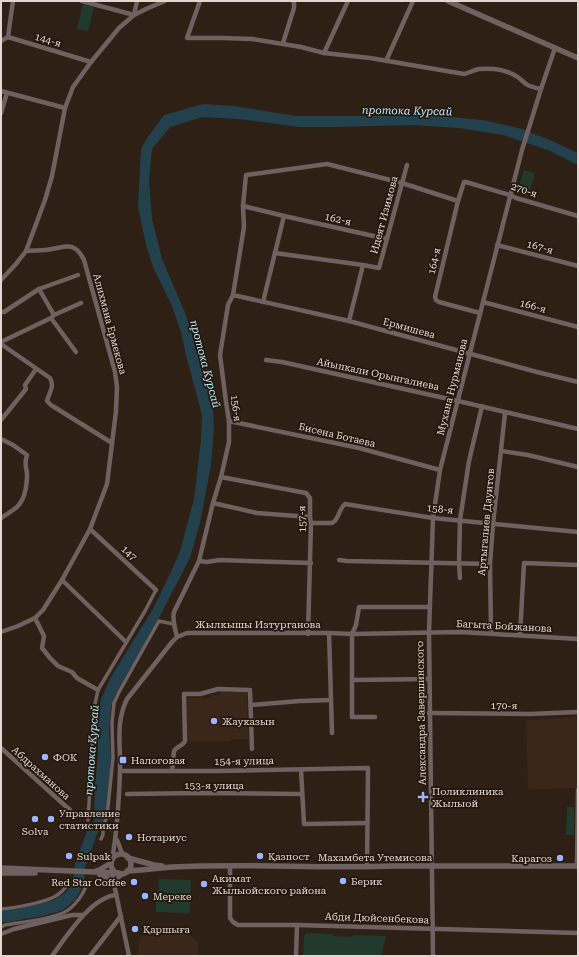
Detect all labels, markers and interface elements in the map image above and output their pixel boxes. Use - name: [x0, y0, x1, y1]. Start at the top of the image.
- street label: 144-я: [34, 31, 63, 49]
- water label: протока Курсай: [362, 104, 453, 118]
- street label: Идеят Изимова: [368, 174, 400, 255]
- street label: 270-я: [509, 180, 539, 200]
- street label: 162-я: [324, 211, 353, 227]
- street label: 167-я: [526, 238, 555, 256]
- street label: 164-я: [426, 246, 442, 275]
- street label: Алихмана Ермекова: [91, 272, 129, 376]
- street label: 166-я: [519, 297, 548, 315]
- street label: Ермишева: [382, 316, 437, 340]
- water label: протока Курсай: [187, 319, 223, 410]
- street label: Мухана Нурманова: [435, 337, 469, 437]
- street label: Айыпкали Орынгалиева: [316, 356, 441, 392]
- street label: 156-я: [229, 394, 243, 422]
- street label: Бисена Ботаева: [298, 421, 377, 449]
- street label: Артыгалиев Дауитов: [476, 468, 496, 576]
- street label: 158-я: [426, 502, 454, 516]
- street label: 157-я: [296, 505, 308, 533]
- street label: 147: [119, 543, 139, 563]
- street label: Багыта Бойжанова: [456, 618, 553, 634]
- street label: Жылкышы Изтурганова: [195, 619, 321, 630]
- street label: Александра Завершинского: [414, 641, 428, 785]
- street label: 170-я: [491, 700, 518, 711]
- water label: протока Курсай: [82, 704, 102, 796]
- marker: Жауказын: [209, 716, 219, 726]
- place label: Жауказын: [222, 716, 275, 727]
- street label: Абдрахманова: [10, 744, 73, 802]
- marker: ФОК: [40, 752, 50, 762]
- place label: ФОК: [53, 752, 78, 763]
- marker: Налоговая: [118, 755, 128, 765]
- place label: Налоговая: [131, 755, 186, 766]
- street label: 154-я улица: [214, 755, 275, 767]
- street label: 153-я улица: [184, 780, 245, 791]
- place label: Поликлиника Жылыой: [432, 786, 504, 809]
- marker: Поликлиника Жылыой: [417, 791, 429, 803]
- place label: Управление статистики: [59, 808, 120, 831]
- marker: Solva: [30, 814, 40, 824]
- marker: Управление статистики: [46, 814, 56, 824]
- place label: Solva: [22, 826, 49, 837]
- marker: Нотариус: [124, 832, 134, 842]
- place label: Нотариус: [137, 832, 187, 843]
- marker: Sulpak: [64, 851, 74, 861]
- place label: Sulpak: [77, 851, 111, 862]
- marker: Қазпост: [255, 851, 265, 861]
- place label: Қазпост: [268, 851, 310, 862]
- street label: Махамбета Утемисова: [318, 852, 433, 863]
- place label: Карагоз: [511, 853, 552, 864]
- marker: Карагоз: [555, 853, 565, 863]
- place label: Акимат Жылыойского района: [212, 873, 327, 896]
- marker: Берик: [338, 876, 348, 886]
- place label: Берик: [351, 876, 383, 887]
- place label: Red Star Coffee: [51, 877, 126, 888]
- marker: Red Star Coffee: [129, 877, 139, 887]
- marker: Акимат Жылыойского района: [199, 879, 209, 889]
- marker: Мереке: [140, 891, 150, 901]
- place label: Мереке: [153, 891, 192, 902]
- street label: Абди Дюйсенбекова: [325, 911, 430, 925]
- marker: Қаршыға: [130, 924, 140, 934]
- place label: Қаршыға: [143, 924, 191, 935]

